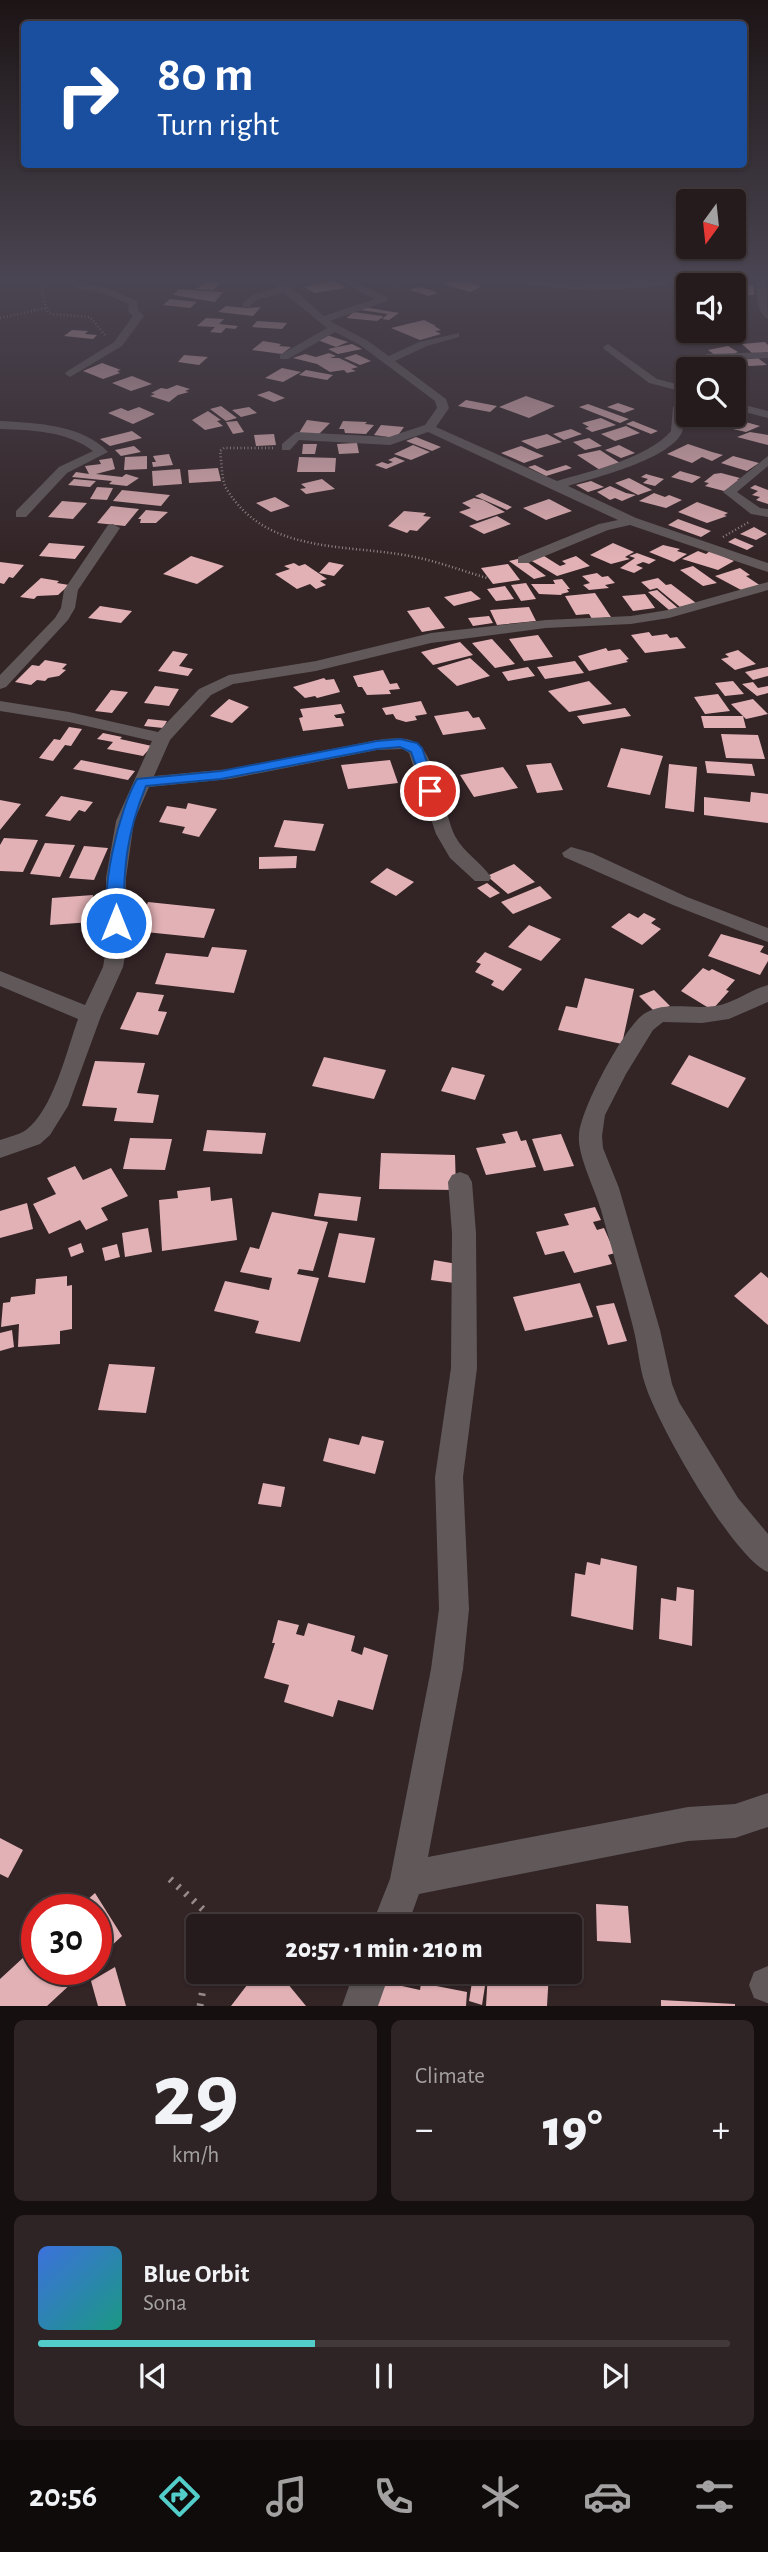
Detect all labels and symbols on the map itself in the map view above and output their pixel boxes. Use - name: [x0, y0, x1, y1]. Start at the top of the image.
- north arrow: [676, 189, 746, 259]
- pin: [400, 761, 460, 821]
- position arrow: [79, 886, 153, 960]
- speed limit sign: 30: [21, 1894, 112, 1985]

